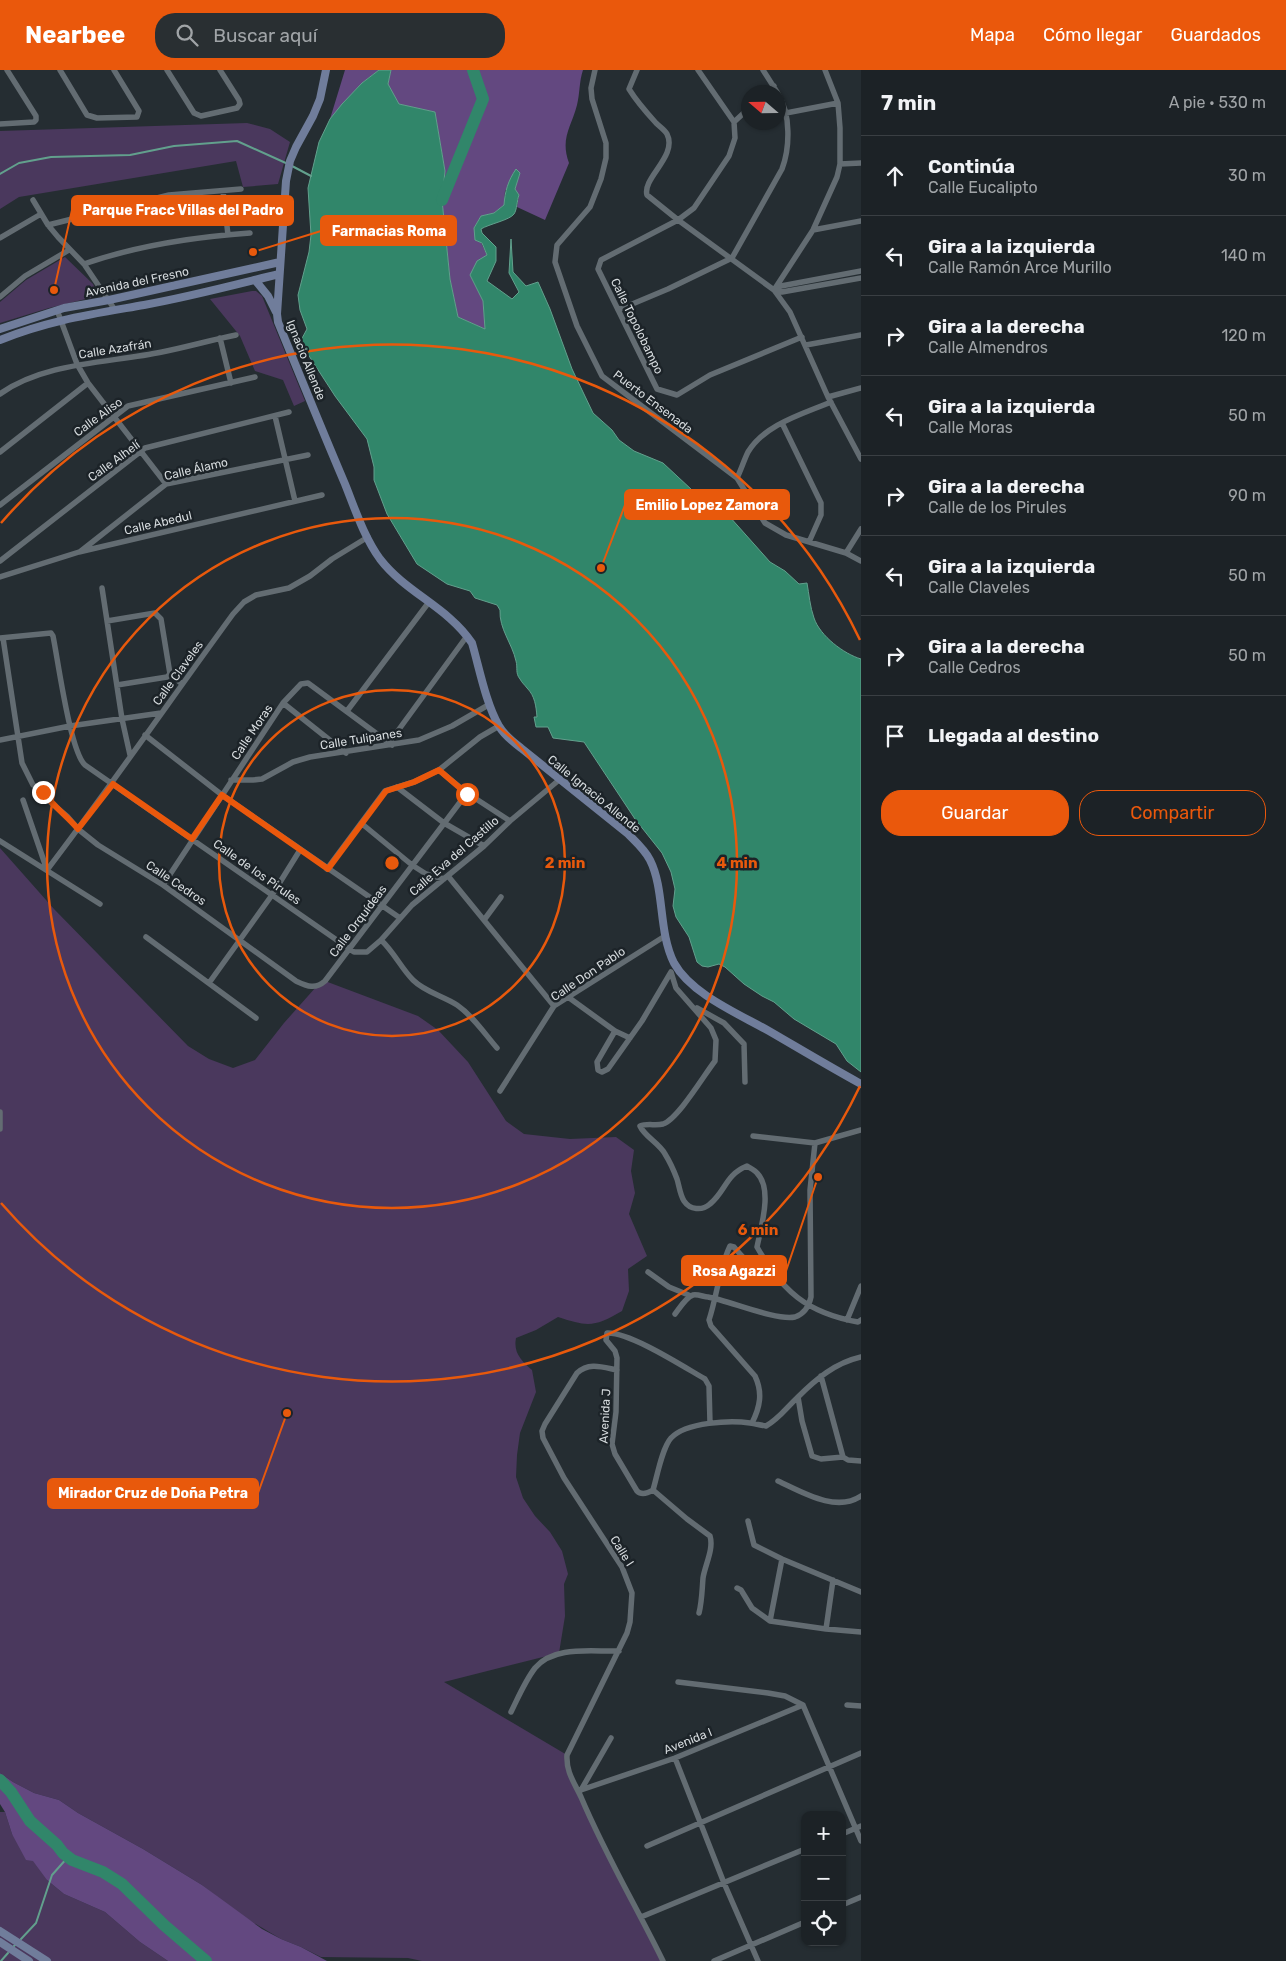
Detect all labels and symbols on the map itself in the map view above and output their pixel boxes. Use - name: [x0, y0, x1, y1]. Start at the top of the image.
- north arrow: [741, 85, 786, 130]
- callout: Parque Fracc Villas del Padro: [72, 196, 293, 225]
- text: Parque Fracc Villas del Padro: [82, 202, 284, 219]
- callout: Farmacias Roma: [321, 216, 456, 245]
- text: Farmacias Roma: [332, 223, 446, 240]
- street label: Avenida del Fresno: [84, 264, 190, 300]
- street label: Calle Topolobampo: [608, 276, 666, 376]
- street label: Ignacio Allende: [284, 318, 329, 402]
- street label: Calle Azafrán: [78, 336, 152, 362]
- street label: Puerto Ensenada: [611, 368, 695, 436]
- street label: Calle Aliso: [71, 395, 125, 439]
- street label: Calle Alhelí: [85, 437, 144, 484]
- street label: Calle Álamo: [163, 455, 229, 483]
- callout: Emilio Lopez Zamora: [625, 490, 789, 519]
- text: Emilio Lopez Zamora: [635, 497, 779, 514]
- street label: Calle Abedul: [123, 508, 193, 538]
- street label: Calle Claveles: [150, 638, 206, 708]
- street label: Calle Moras: [228, 702, 276, 762]
- street label: Calle Tulipanes: [319, 726, 403, 752]
- street label: Calle Ignacio Allende: [545, 752, 643, 836]
- route end: [32, 781, 55, 804]
- route start: [456, 783, 479, 806]
- street label: Calle Eva del Castillo: [406, 813, 502, 899]
- street label: Calle de los Pirules: [210, 836, 304, 908]
- centre of rings: [383, 854, 401, 872]
- text: 2 min: [545, 854, 585, 872]
- text: 4 min: [716, 854, 758, 872]
- street label: Calle Cedros: [143, 858, 209, 908]
- street label: Calle Orquídeas: [326, 882, 390, 960]
- street label: Calle Don Pablo: [548, 944, 628, 1004]
- text: 6 min: [738, 1221, 778, 1239]
- callout: Rosa Agazzi: [682, 1256, 786, 1285]
- text: Rosa Agazzi: [692, 1263, 776, 1280]
- street label: Avenida J: [597, 1388, 613, 1444]
- callout: Mirador Cruz de Doña Petra: [48, 1479, 258, 1508]
- text: Mirador Cruz de Doña Petra: [58, 1485, 248, 1502]
- street label: Calle I: [607, 1533, 637, 1569]
- street label: Avenida I: [662, 1725, 714, 1757]

